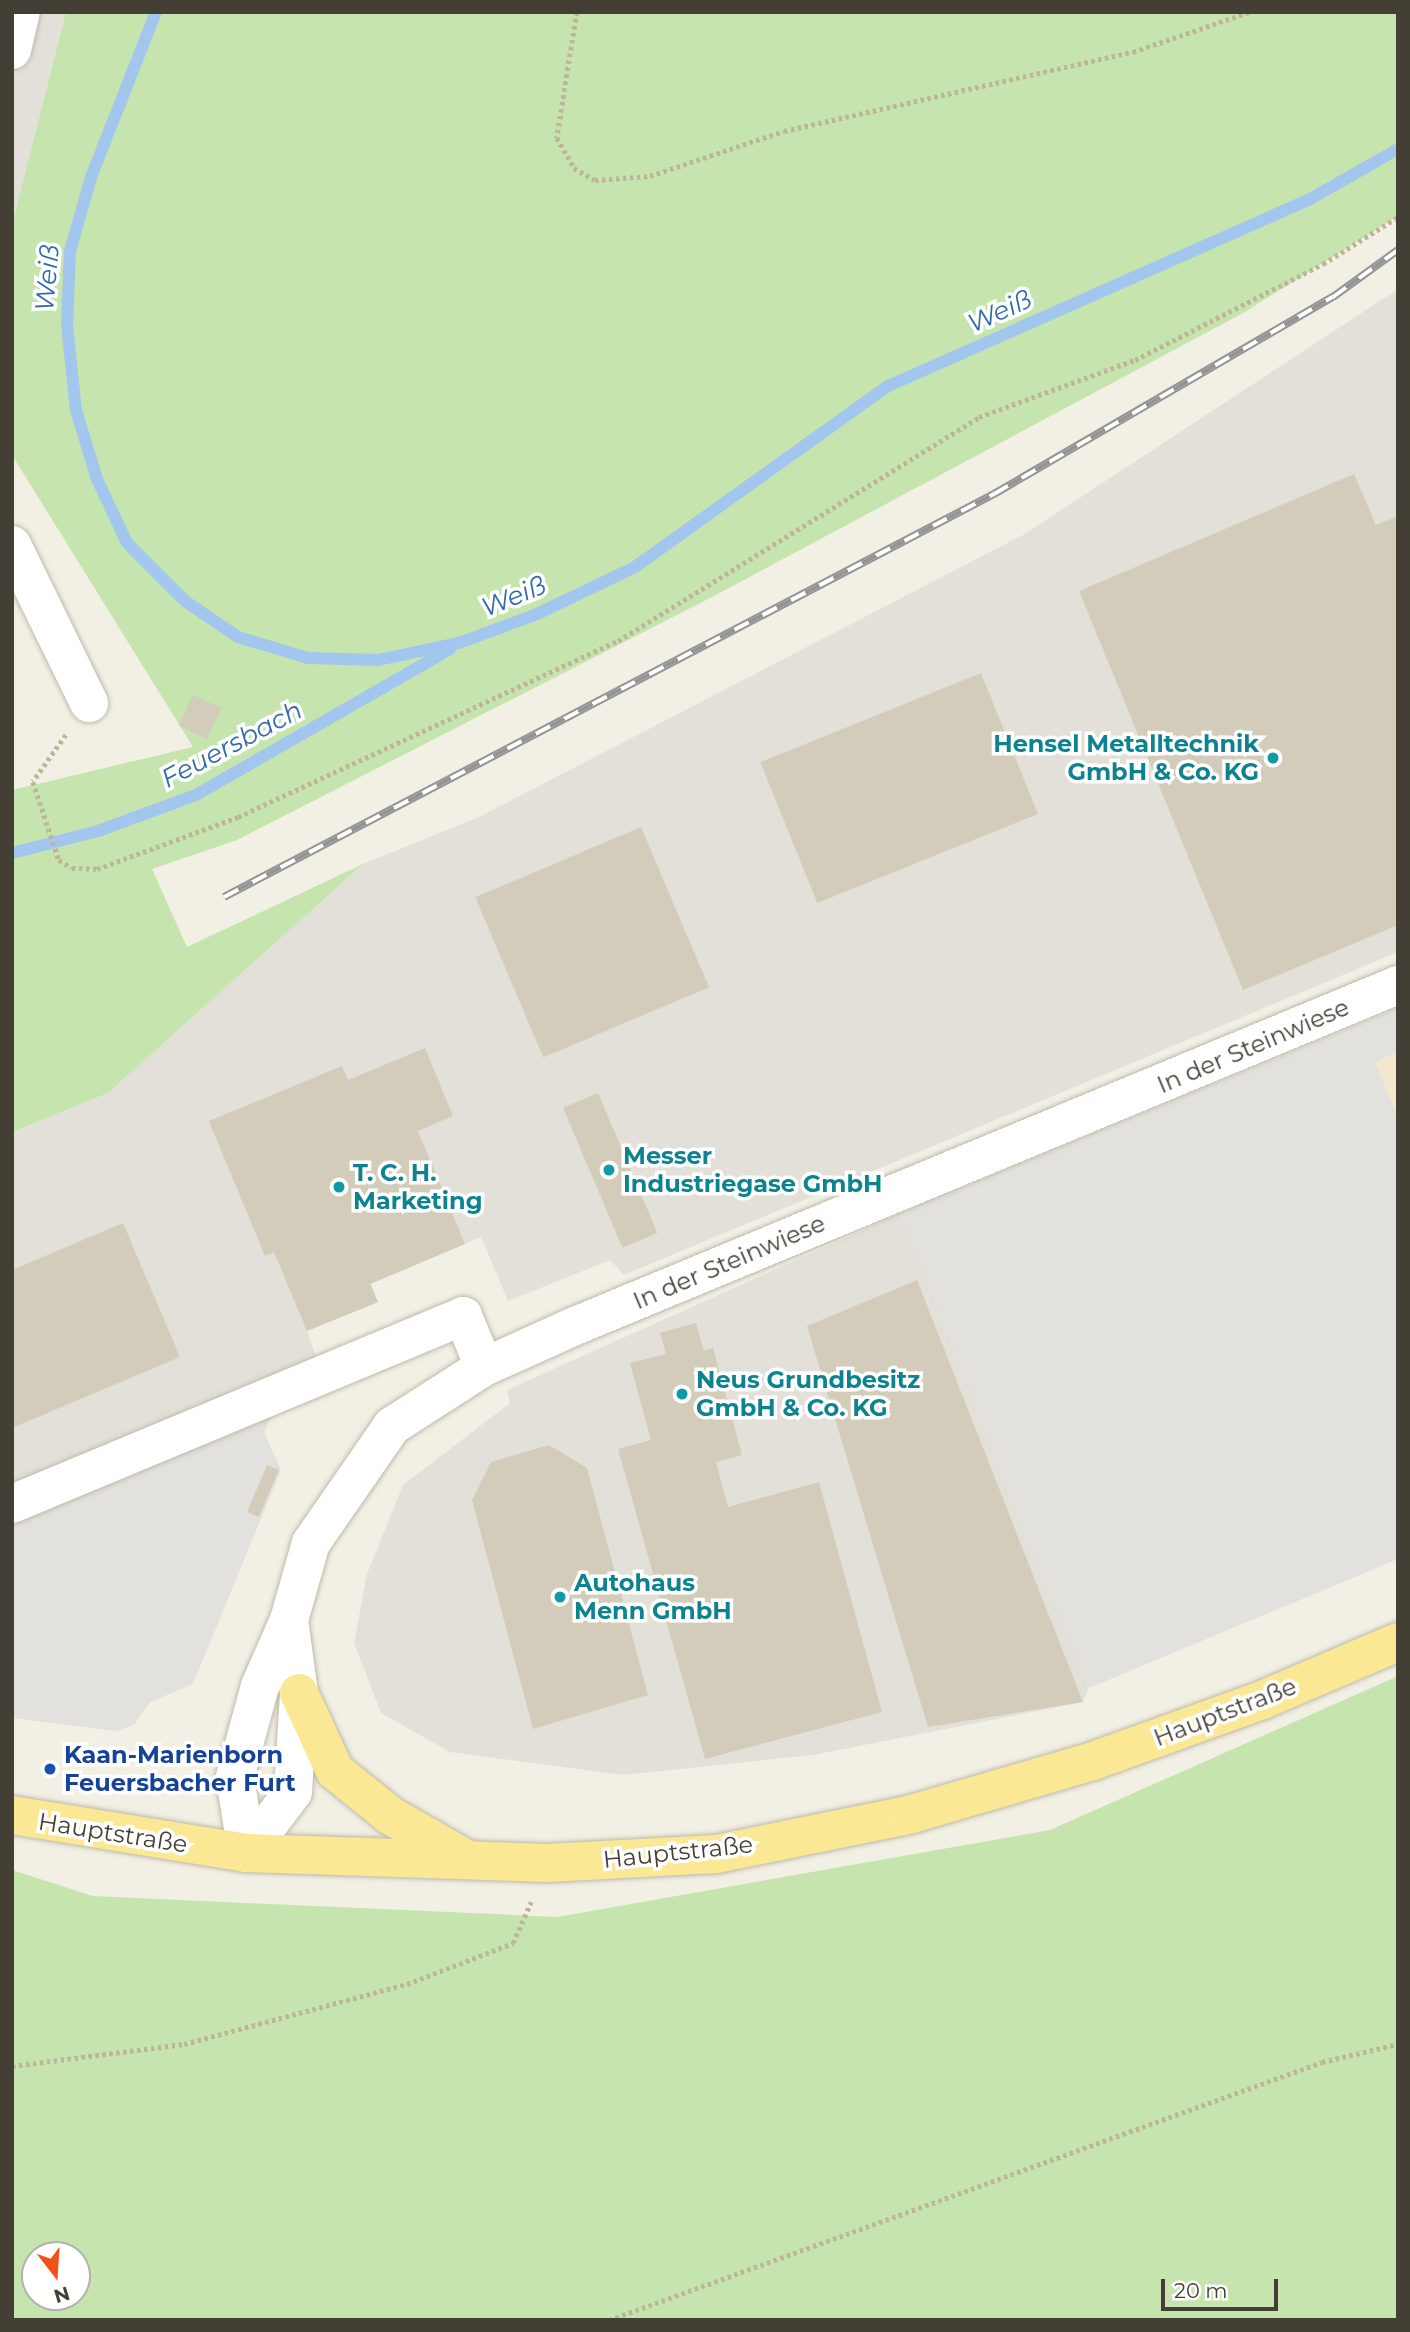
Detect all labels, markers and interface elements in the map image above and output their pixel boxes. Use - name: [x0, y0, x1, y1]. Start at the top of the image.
- water label: Weiß: [30, 243, 66, 313]
- water label: Weiß: [963, 284, 1037, 340]
- water label: Weiß: [477, 570, 551, 624]
- water label: Feuersbach: [156, 695, 308, 795]
- place label: Hensel Metalltechnik GmbH & Co. KG: [993, 730, 1259, 786]
- marker: Hensel Metalltechnik GmbH & Co. KG: [1265, 750, 1281, 766]
- street label: In der Steinwiese: [1153, 993, 1353, 1099]
- place label: Messer Industriegase GmbH: [623, 1142, 882, 1198]
- place label: T. C. H. Marketing: [353, 1159, 482, 1215]
- marker: Messer Industriegase GmbH: [601, 1162, 617, 1178]
- marker: T. C. H. Marketing: [331, 1179, 347, 1195]
- street label: In der Steinwiese: [629, 1209, 829, 1315]
- place label: Neus Grundbesitz GmbH & Co. KG: [696, 1366, 920, 1422]
- marker: Neus Grundbesitz GmbH & Co. KG: [674, 1386, 690, 1402]
- place label: Autohaus Menn GmbH: [574, 1569, 732, 1625]
- marker: Autohaus Menn GmbH: [552, 1589, 568, 1605]
- street label: Hauptstraße: [1150, 1672, 1300, 1752]
- place label: Kaan-Marienborn Feuersbacher Furt: [64, 1741, 296, 1797]
- marker: Kaan-Marienborn Feuersbacher Furt: [42, 1761, 58, 1777]
- street label: Hauptstraße: [36, 1807, 190, 1859]
- street label: Hauptstraße: [602, 1830, 754, 1874]
- north arrow: [21, 2241, 91, 2311]
- scale bar: [1165, 2266, 1282, 2310]
- text: 20 m: [1174, 2278, 1228, 2303]
- text: N: [51, 2281, 72, 2308]

